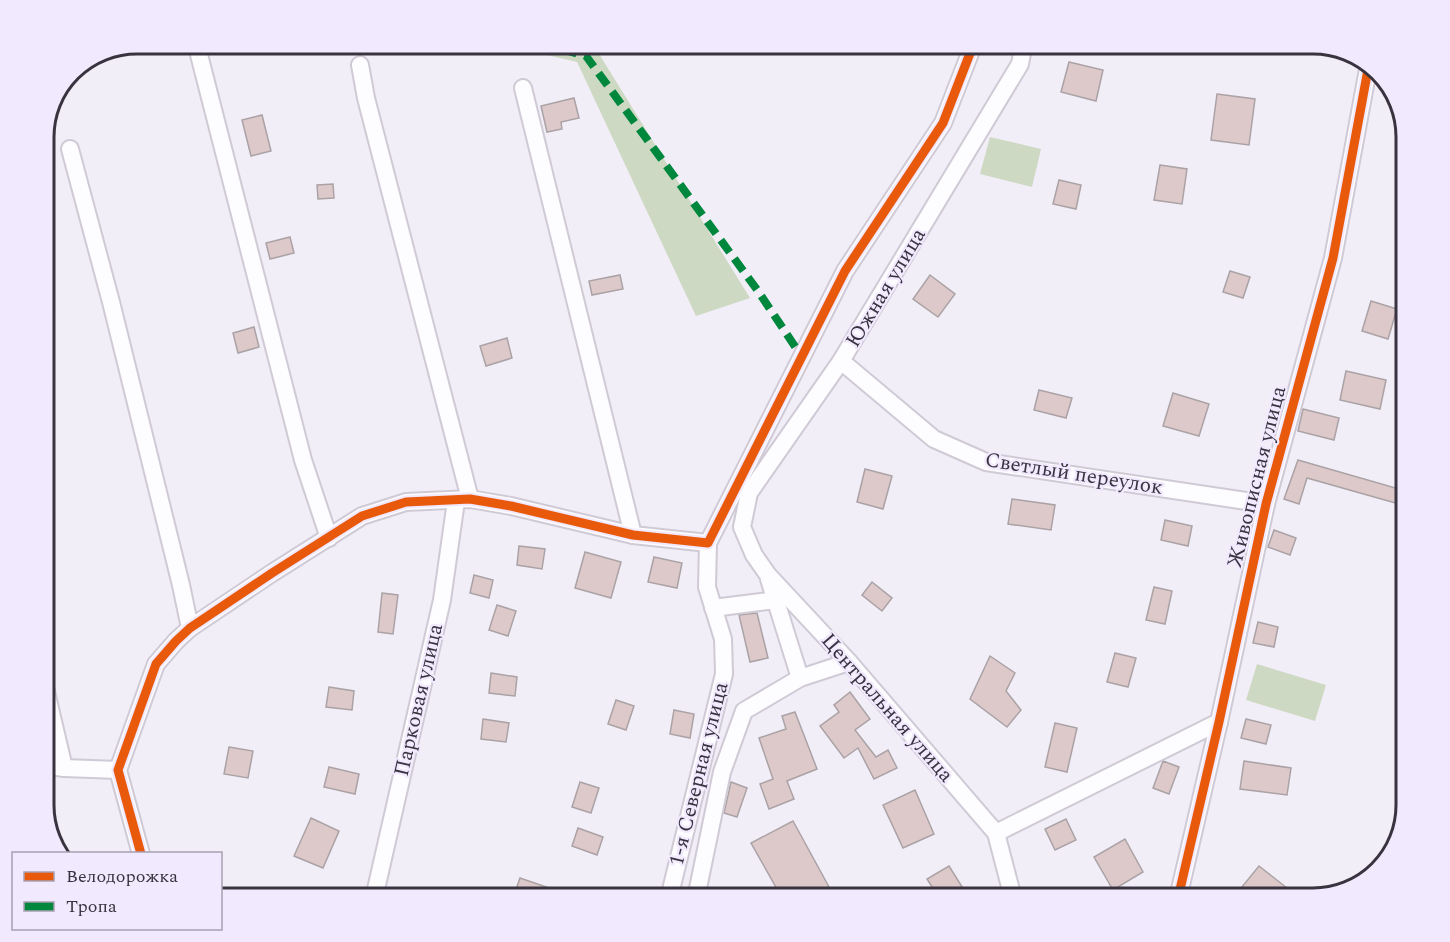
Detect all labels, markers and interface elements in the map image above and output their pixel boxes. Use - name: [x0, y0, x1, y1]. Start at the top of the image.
- street label: Южная улица: [838, 221, 935, 354]
- street label: Живописная улица: [1219, 382, 1295, 571]
- street label: Светлый переулок: [983, 444, 1166, 504]
- street label: Парковая улица: [386, 620, 452, 779]
- street label: Центральная улица: [813, 626, 962, 790]
- street label: 1-я Северная улица: [661, 678, 738, 869]
- legend: [12, 852, 222, 930]
- text: Велодорожка: [66, 863, 178, 890]
- text: Тропа: [66, 893, 117, 920]

